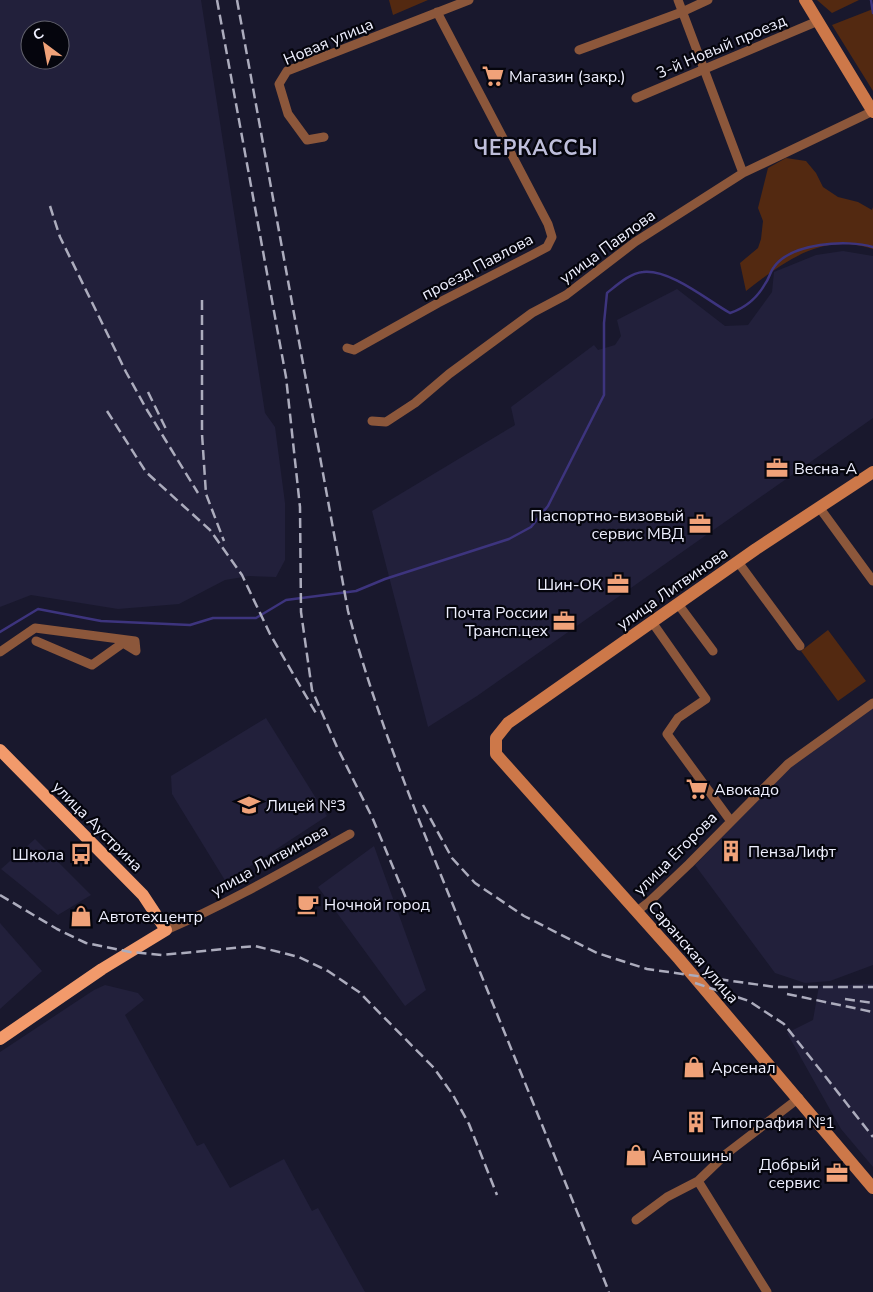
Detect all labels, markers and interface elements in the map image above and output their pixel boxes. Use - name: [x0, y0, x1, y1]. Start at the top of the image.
- street label: 3-й Новый проезд: [653, 9, 790, 84]
- street label: Новая улица: [280, 13, 377, 71]
- north arrow: [20, 20, 70, 70]
- text: С: [29, 24, 48, 45]
- supermarket icon: Магазин (закр.): [480, 63, 506, 89]
- place label: Магазин (закр.): [509, 66, 626, 88]
- district label: ЧЕРКАССЫ: [473, 134, 599, 162]
- street label: улица Павлова: [555, 204, 660, 289]
- street label: проезд Павлова: [418, 228, 537, 306]
- office icon: Весна-А: [764, 455, 790, 481]
- place label: Весна-А: [794, 458, 858, 480]
- place label: Паспортно-визовый сервис МВД: [530, 505, 685, 545]
- office icon: Паспортно-визовый сервис МВД: [687, 511, 713, 537]
- street label: улица Литвинова: [613, 542, 733, 635]
- office icon: Шин-ОК: [605, 571, 631, 597]
- place label: Шин-ОК: [537, 574, 603, 596]
- place label: Почта России Трансп.цех: [445, 602, 548, 642]
- office icon: Почта России Трансп.цех: [551, 608, 577, 634]
- supermarket icon: Авокадо: [684, 776, 710, 802]
- street label: улица Аустрина: [47, 777, 147, 877]
- place label: Авокадо: [714, 779, 779, 801]
- school or university icon: Лицей №3: [236, 792, 262, 818]
- place label: Лицей №3: [266, 795, 346, 817]
- street label: улица Егорова: [629, 807, 722, 900]
- street label: улица Литвинова: [207, 820, 332, 902]
- building icon: ПензаЛифт: [718, 838, 744, 864]
- bus stop icon: Школа: [68, 841, 94, 867]
- place label: ПензаЛифт: [748, 841, 837, 863]
- place label: Школа: [12, 844, 64, 866]
- cafe icon: Ночной город: [295, 891, 321, 917]
- place label: Ночной город: [324, 894, 431, 916]
- street label: Саранская улица: [643, 897, 744, 1008]
- shop icon: Автотехцентр: [68, 903, 94, 929]
- place label: Автотехцентр: [98, 906, 203, 928]
- shop icon: Арсенал: [681, 1054, 707, 1080]
- place label: Арсенал: [711, 1057, 776, 1079]
- building icon: Типография №1: [683, 1109, 709, 1135]
- place label: Типография №1: [712, 1112, 835, 1134]
- shop icon: Автошины: [623, 1142, 649, 1168]
- place label: Автошины: [652, 1145, 732, 1167]
- place label: Добрый сервис: [759, 1154, 820, 1194]
- office icon: Добрый сервис: [824, 1160, 850, 1186]

